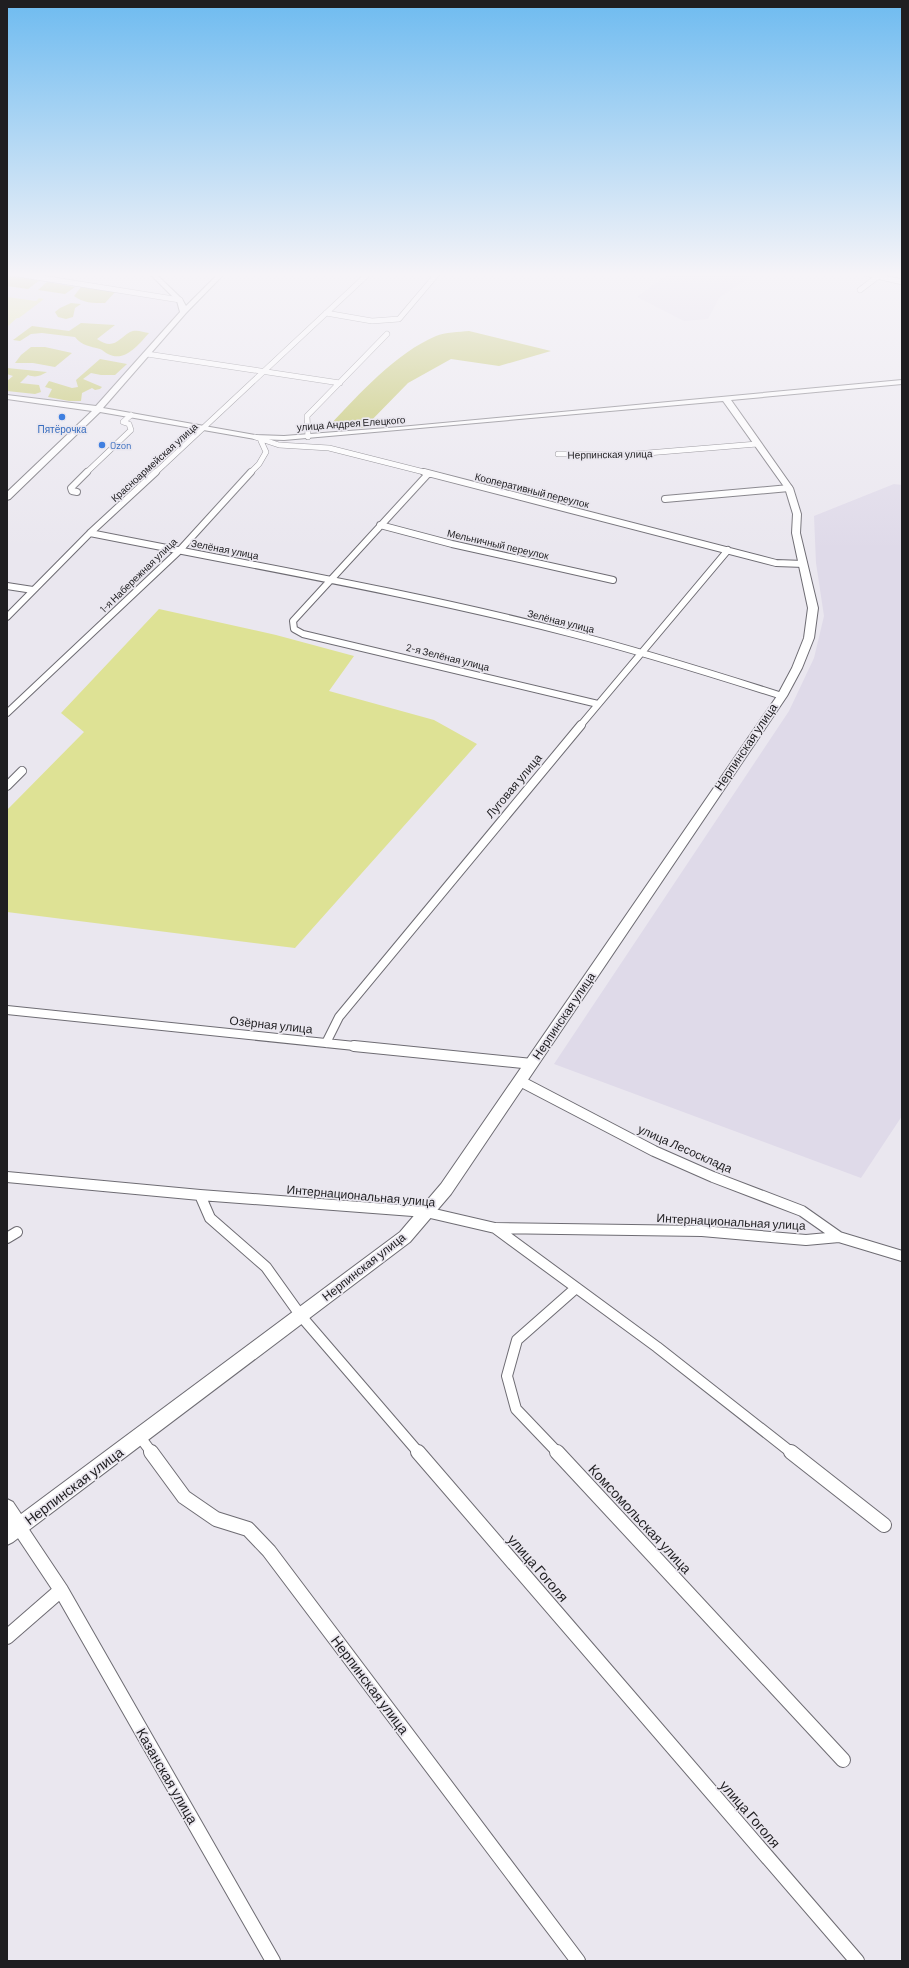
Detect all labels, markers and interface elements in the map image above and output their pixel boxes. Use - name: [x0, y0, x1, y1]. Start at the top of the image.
- marker: Пятёрочка: [57, 412, 67, 422]
- street label: улица Андрея Елецкого: [296, 413, 406, 433]
- street label: Красноармейская улица: [108, 420, 200, 504]
- place label: Пятёрочка: [37, 423, 87, 435]
- place label: Ozon: [110, 439, 132, 451]
- marker: Ozon: [97, 440, 107, 450]
- street label: Нерпинская улица: [567, 447, 653, 461]
- street label: Кооперативный переулок: [474, 470, 591, 510]
- street label: Мельничный переулок: [446, 526, 551, 562]
- street label: 1-я Набережная улица: [97, 535, 179, 615]
- street label: Зелёная улица: [190, 537, 260, 562]
- street label: Зелёная улица: [526, 607, 596, 635]
- street label: 2-я Зелёная улица: [405, 641, 491, 673]
- street label: Нерпинская улица: [711, 700, 780, 793]
- street label: Луговая улица: [482, 750, 545, 821]
- street label: Нерпинская улица: [529, 969, 598, 1062]
- street label: Озёрная улица: [229, 1013, 314, 1036]
- street label: улица Лесосклада: [636, 1121, 735, 1176]
- street label: Интернациональная улица: [286, 1182, 436, 1210]
- street label: Интернациональная улица: [656, 1210, 806, 1233]
- street label: Нерпинская улица: [319, 1229, 409, 1304]
- street label: Нерпинская улица: [21, 1443, 126, 1528]
- street label: Комсомольская улица: [585, 1461, 696, 1577]
- street label: улица Гоголя: [504, 1530, 572, 1605]
- street label: Нерпинская улица: [328, 1632, 413, 1737]
- street label: Казанская улица: [133, 1725, 202, 1827]
- street label: улица Гоголя: [716, 1776, 784, 1851]

